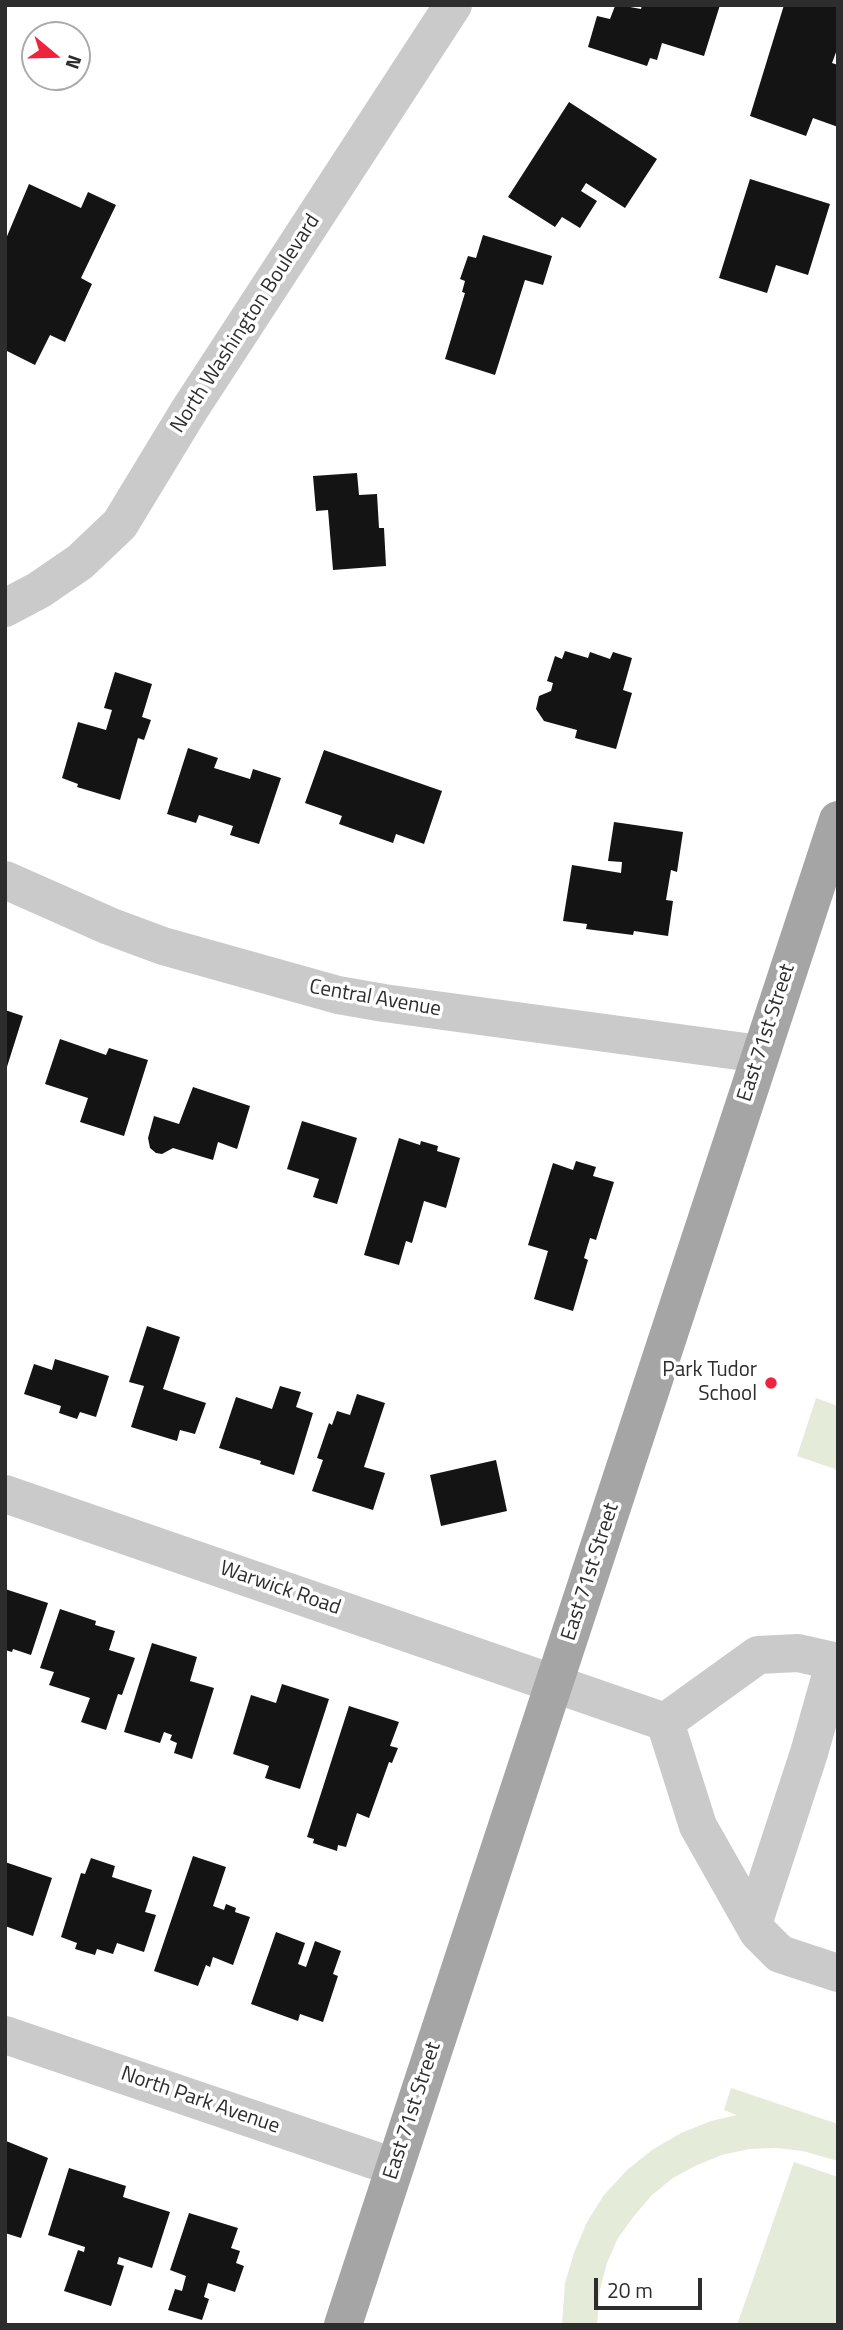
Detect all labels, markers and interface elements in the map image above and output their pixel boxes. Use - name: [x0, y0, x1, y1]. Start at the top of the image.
- north arrow: [21, 21, 91, 91]
- text: N: [59, 51, 90, 73]
- street label: North Washington Boulevard: [166, 210, 326, 438]
- street label: East 71st Street: [733, 961, 801, 1105]
- street label: Central Avenue: [307, 975, 443, 1023]
- place label: Park Tudor School: [662, 1358, 757, 1408]
- marker: Park Tudor School: [763, 1375, 779, 1391]
- street label: East 71st Street: [557, 1500, 625, 1644]
- street label: Warwick Road: [216, 1557, 344, 1621]
- street label: East 71st Street: [379, 2039, 447, 2183]
- street label: North Park Avenue: [117, 2062, 283, 2140]
- scale bar: [598, 2264, 706, 2308]
- text: 20 m: [607, 2274, 653, 2306]

